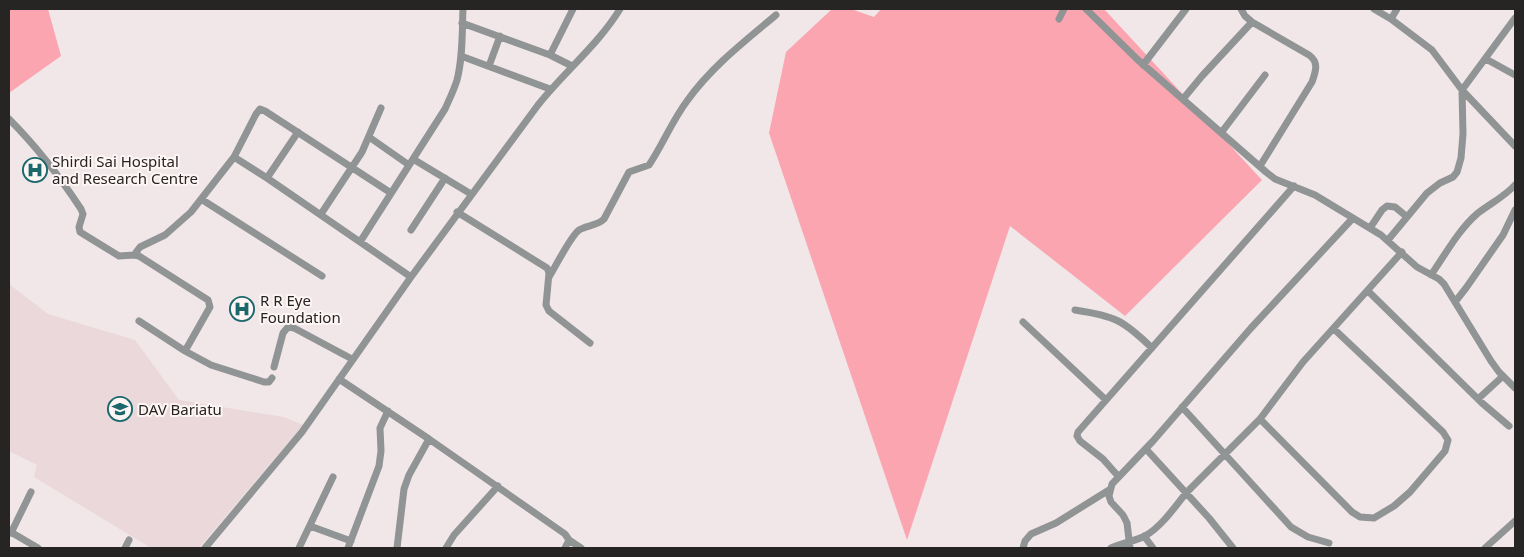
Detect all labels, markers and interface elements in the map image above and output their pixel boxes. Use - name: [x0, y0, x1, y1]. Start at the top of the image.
- place label: Shirdi Sai Hospital and Research Centre: [52, 151, 198, 188]
- hospital icon: Shirdi Sai Hospital and Research Centre: [22, 157, 48, 183]
- place label: R R Eye Foundation: [260, 290, 341, 327]
- hospital icon: R R Eye Foundation: [229, 296, 255, 322]
- school or university icon: DAV Bariatu: [107, 396, 133, 422]
- place label: DAV Bariatu: [138, 399, 222, 419]

